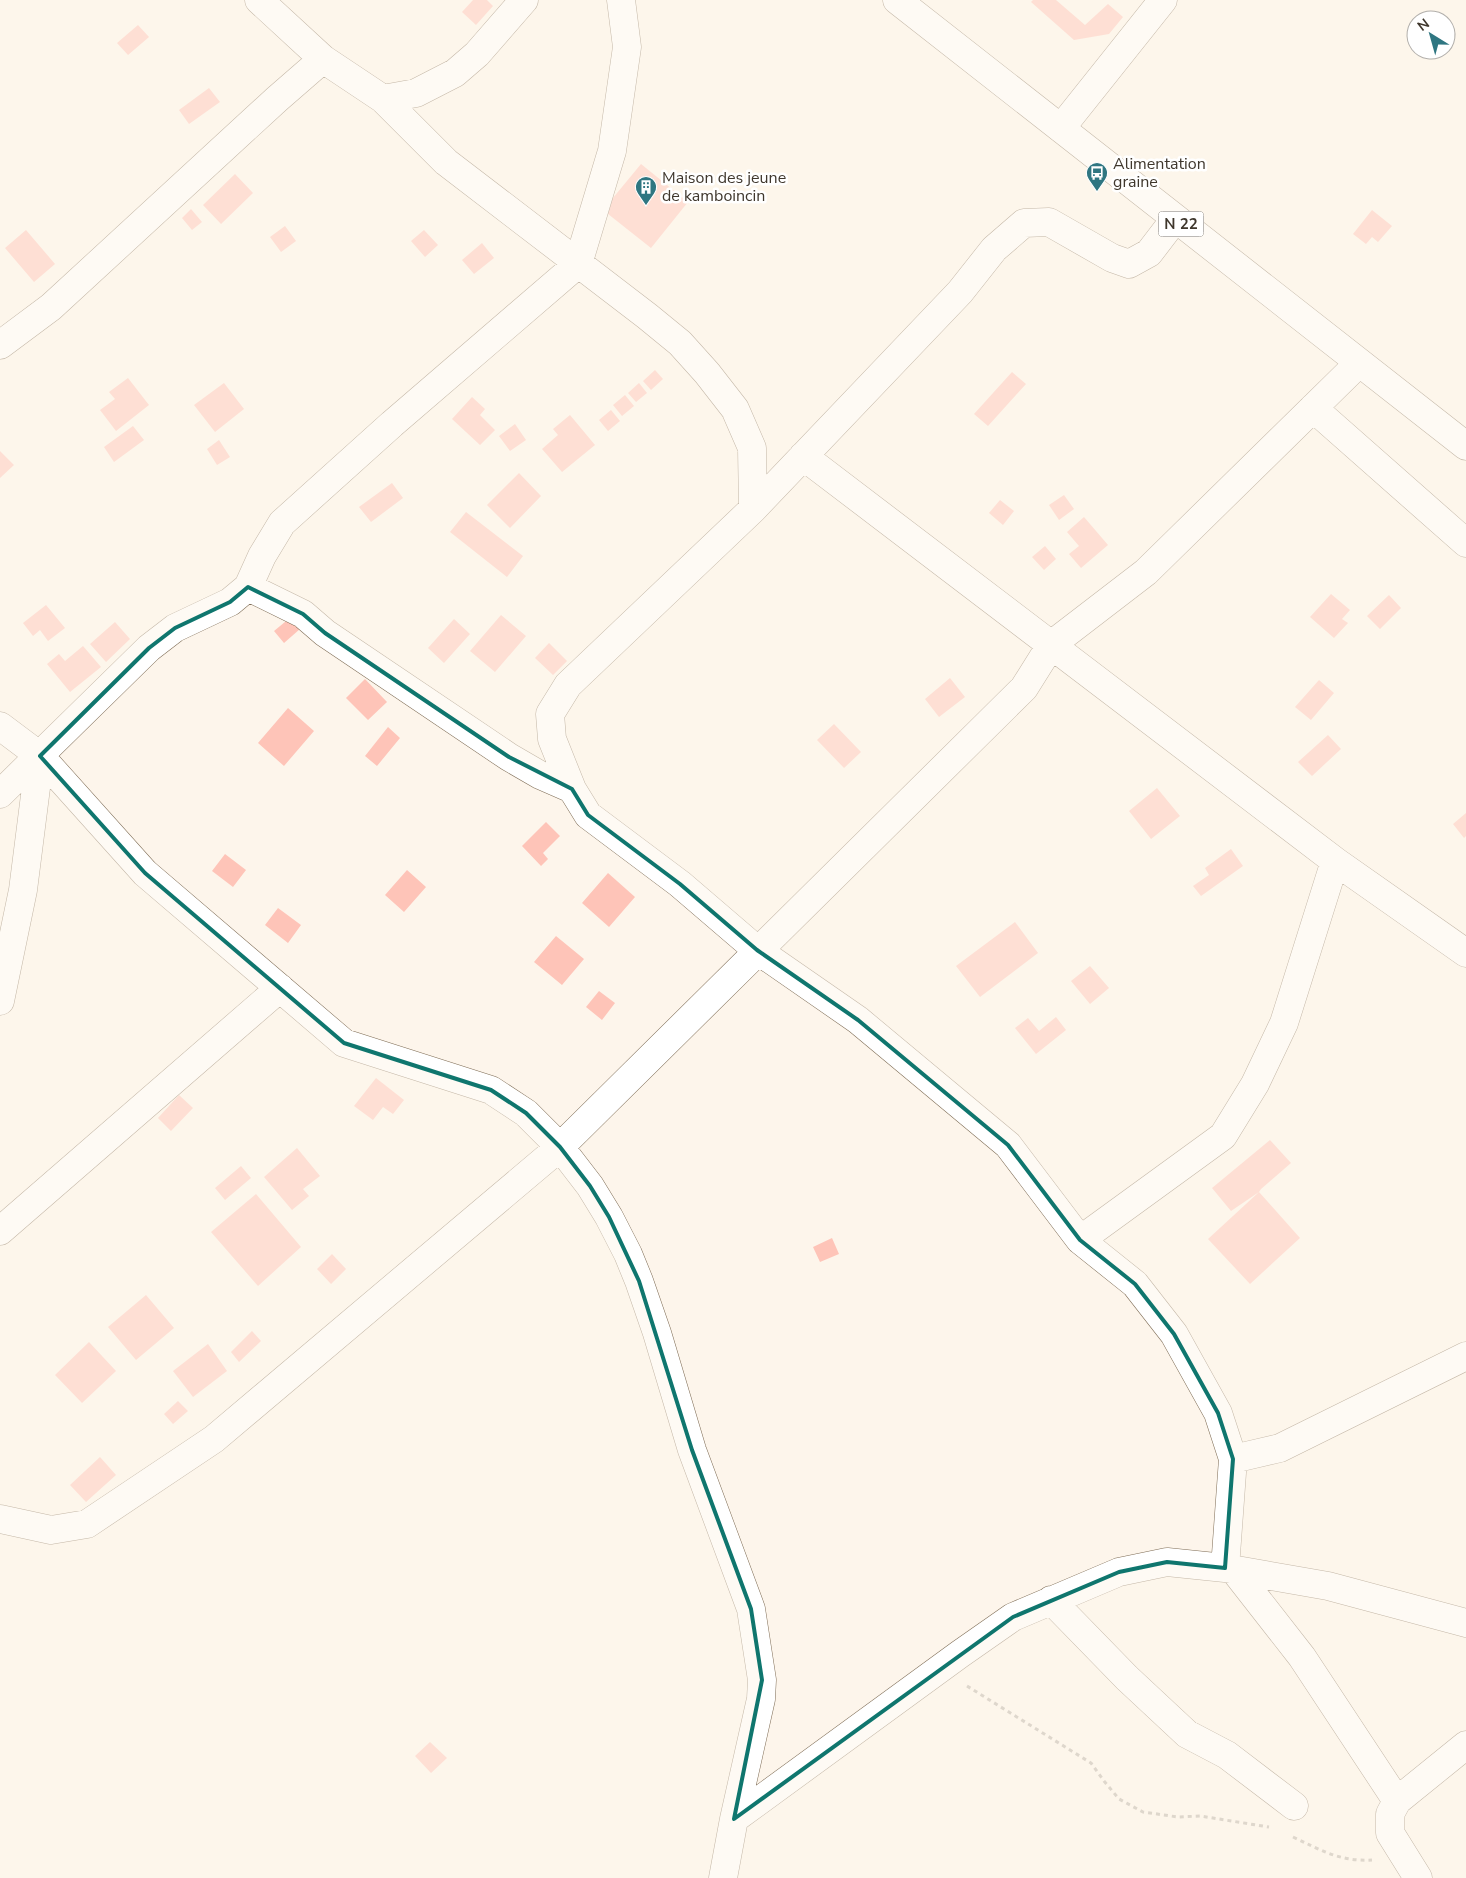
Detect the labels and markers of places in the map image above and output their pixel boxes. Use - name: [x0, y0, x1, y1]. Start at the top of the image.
- place label: Alimentation graine: [1113, 153, 1206, 193]
- bus stop icon: Alimentation graine: [1085, 161, 1109, 192]
- place label: Maison des jeune de kamboincin: [662, 167, 786, 207]
- building icon: Maison des jeune de kamboincin: [634, 175, 658, 206]

